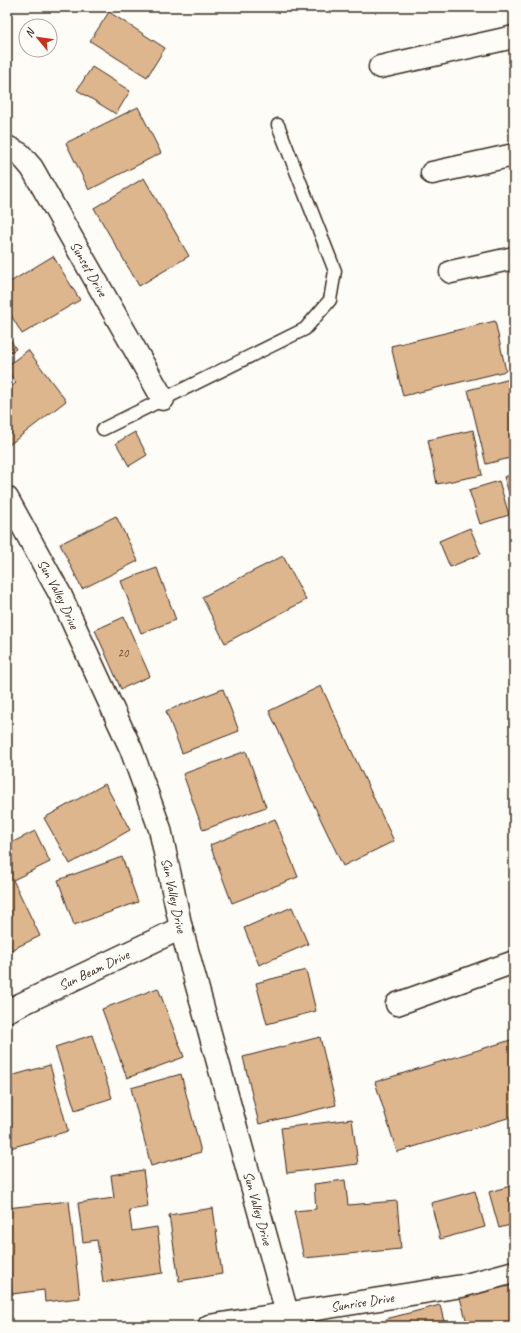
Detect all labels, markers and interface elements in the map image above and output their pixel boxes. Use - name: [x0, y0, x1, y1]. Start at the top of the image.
- north arrow: [18, 18, 58, 58]
- text: N: [21, 25, 38, 40]
- street label: Sunset Drive: [66, 238, 112, 301]
- street label: Sun Valley Drive: [33, 556, 83, 633]
- house number: 20: [118, 645, 130, 661]
- street label: Sun Valley Drive: [157, 857, 190, 936]
- street label: Sun Beam Drive: [56, 945, 133, 994]
- street label: Sun Valley Drive: [239, 1169, 276, 1248]
- street label: Sunrise Drive: [329, 1289, 396, 1316]

